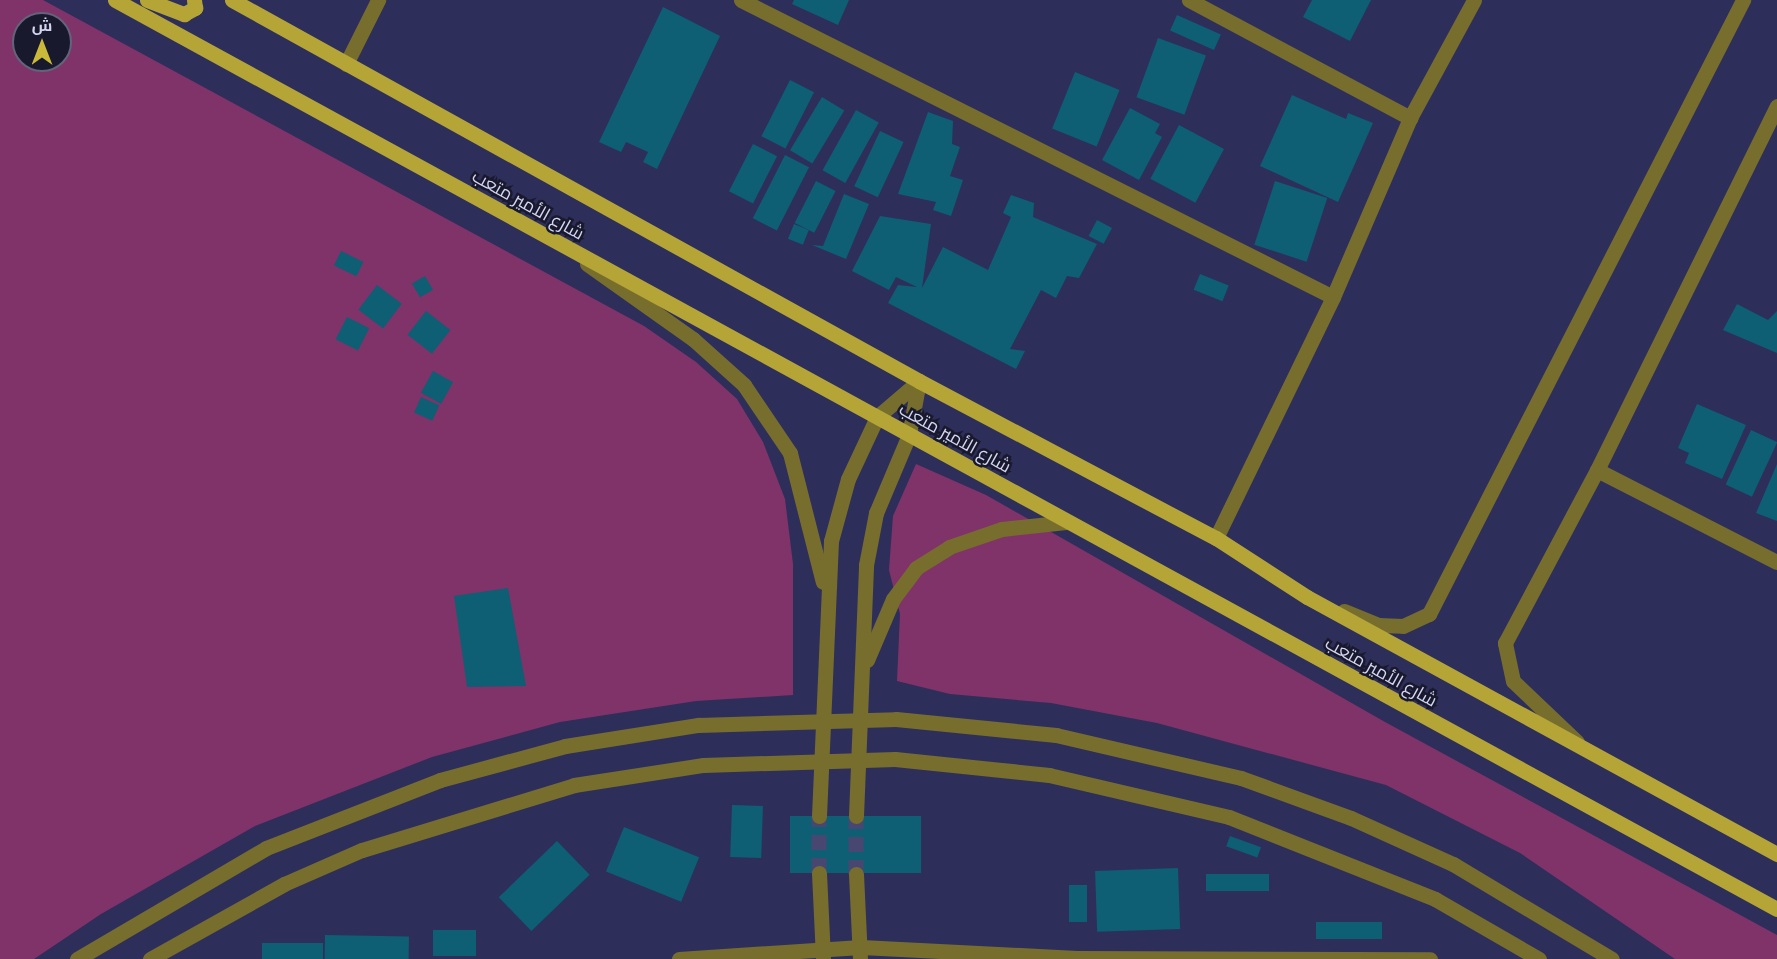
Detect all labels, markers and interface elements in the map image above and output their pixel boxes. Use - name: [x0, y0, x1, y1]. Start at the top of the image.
- north arrow: [12, 12, 72, 72]
- text: ش: [32, 16, 52, 35]
- street label: شارع الأمير متعب: [468, 165, 588, 245]
- street label: شارع الأمير متعب: [895, 398, 1015, 478]
- street label: شارع الأمير متعب: [1321, 632, 1441, 712]

